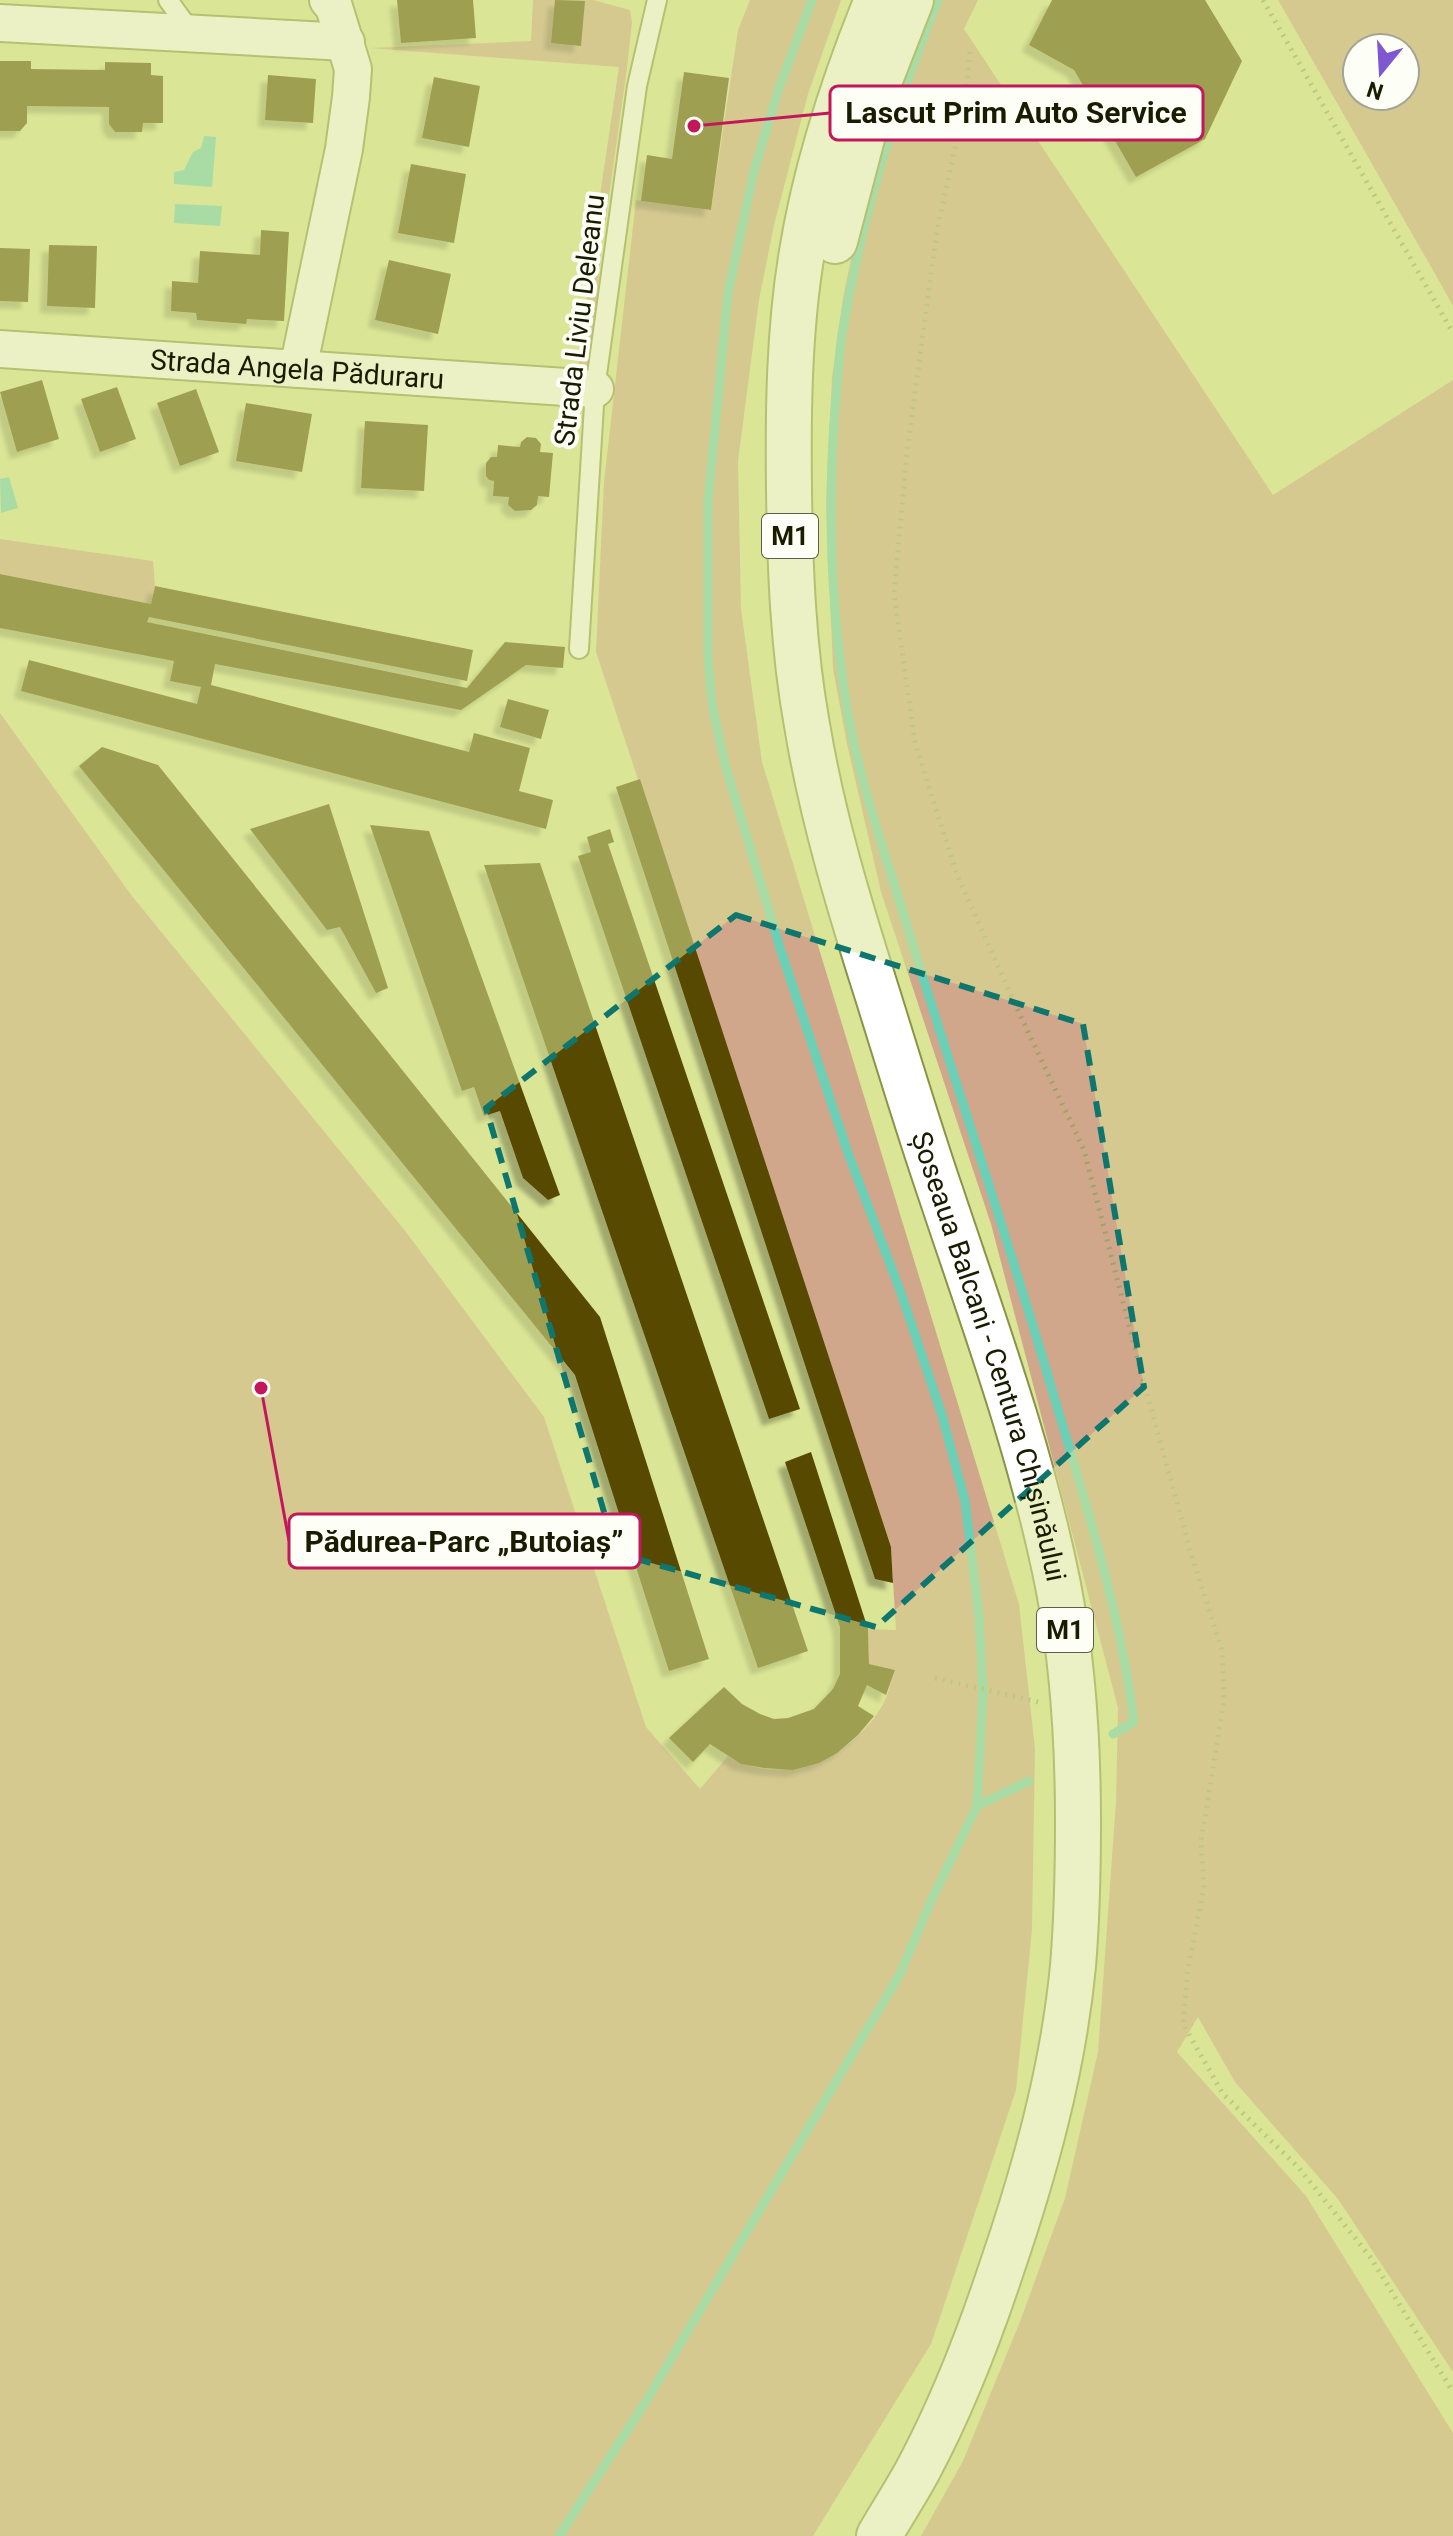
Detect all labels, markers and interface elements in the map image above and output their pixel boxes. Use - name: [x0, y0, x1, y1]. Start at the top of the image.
- north arrow: [1341, 32, 1421, 112]
- text: N: [1364, 76, 1386, 105]
- callout: Lascut Prim Auto Service: [830, 86, 1203, 140]
- text: Lascut Prim Auto Service: [845, 95, 1187, 130]
- street label: Strada Liviu Deleanu: [548, 192, 611, 448]
- street label: Strada Angela Păduraru: [149, 343, 445, 396]
- road number: M1: [762, 514, 818, 558]
- street label: Șoseaua Balcani - Centura Chișinăului: [904, 1127, 1073, 1584]
- callout: Pădurea-Parc „Butoiaș”: [289, 1514, 640, 1568]
- text: Pădurea-Parc „Butoiaș”: [304, 1524, 624, 1560]
- road number: M1: [1037, 1608, 1093, 1652]

